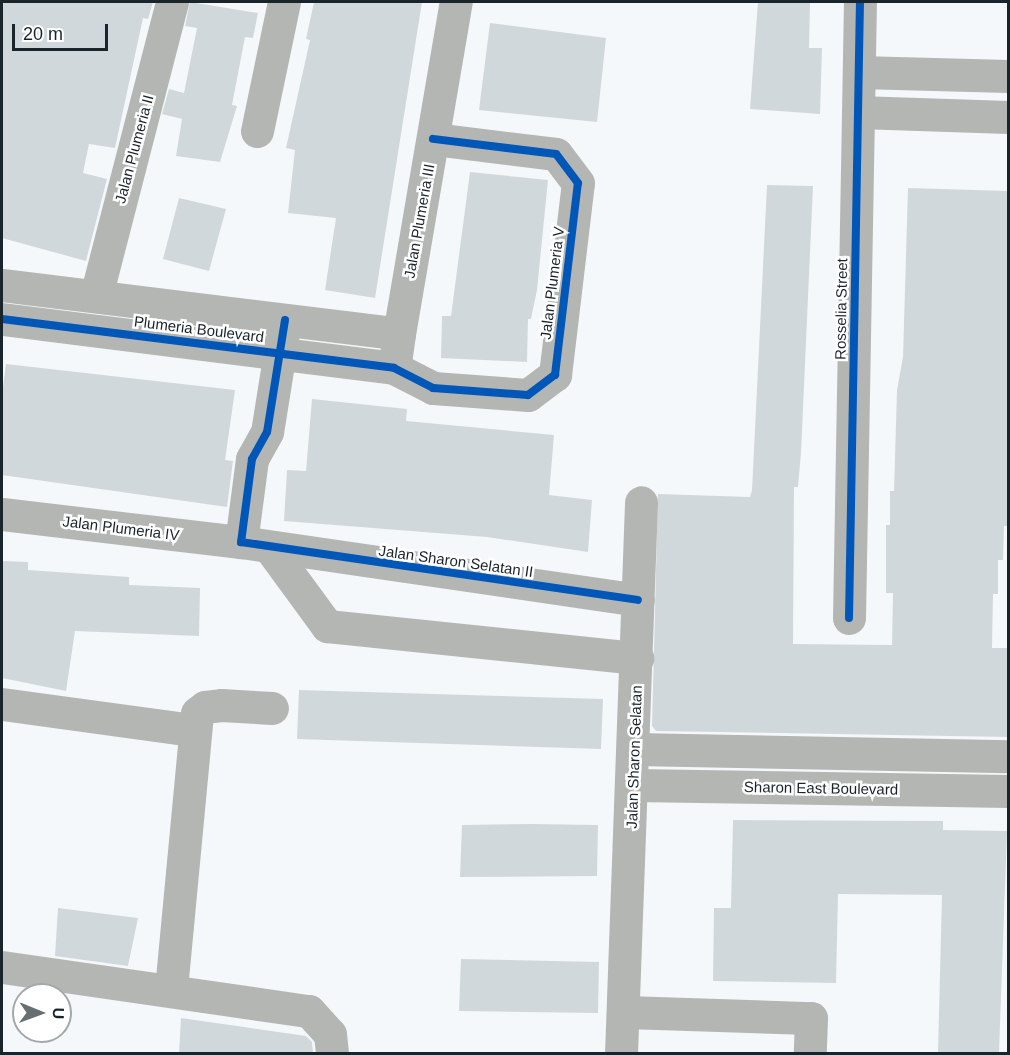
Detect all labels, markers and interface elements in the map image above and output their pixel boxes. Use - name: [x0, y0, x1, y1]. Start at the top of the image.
- scale bar: [15, 12, 111, 50]
- text: 20 m: [23, 24, 63, 44]
- street label: Jalan Plumeria II: [111, 93, 157, 205]
- street label: Jalan Plumeria III: [400, 162, 438, 280]
- street label: Jalan Plumeria V: [536, 226, 568, 340]
- street label: Rosselia Street: [831, 258, 851, 360]
- street label: Plumeria Boulevard: [133, 312, 265, 346]
- street label: Jalan Plumeria IV: [62, 512, 180, 544]
- street label: Jalan Sharon Selatan II: [378, 541, 534, 581]
- street label: Jalan Sharon Selatan: [623, 685, 645, 829]
- street label: Sharon East Boulevard: [744, 778, 898, 798]
- north arrow: [12, 983, 72, 1043]
- text: U: [50, 1007, 67, 1019]

